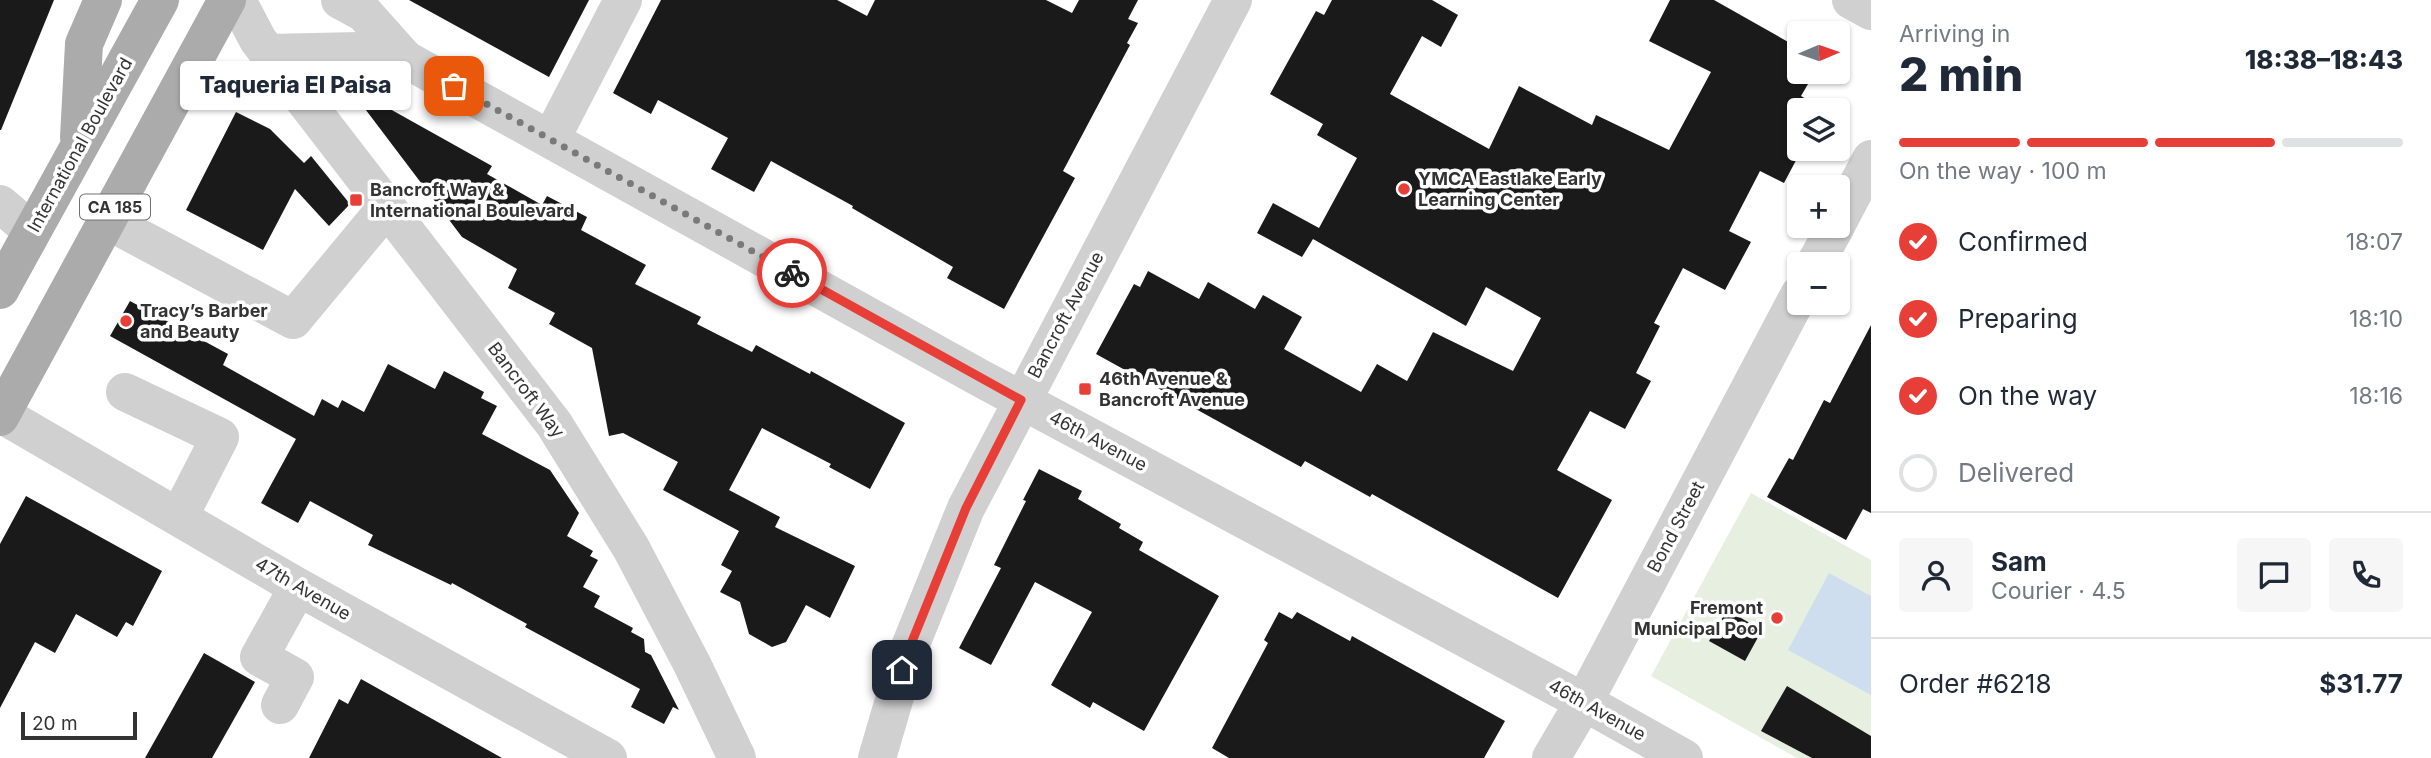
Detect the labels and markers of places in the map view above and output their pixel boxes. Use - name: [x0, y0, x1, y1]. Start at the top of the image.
- pin: [424, 56, 484, 116]
- callout: Taqueria El Paisa: [181, 62, 412, 110]
- place label: YMCA Eastlake Early Learning Center: [1418, 168, 1602, 210]
- place label: Bancroft Way & International Boulevard: [370, 179, 575, 221]
- marker: YMCA Eastlake Early Learning Center: [1396, 181, 1412, 197]
- marker: Bancroft Way & International Boulevard: [348, 192, 364, 208]
- place label: Tracy’s Barber and Beauty: [140, 300, 268, 342]
- marker: Tracy’s Barber and Beauty: [118, 313, 134, 329]
- place label: 46th Avenue & Bancroft Avenue: [1099, 368, 1245, 410]
- marker: 46th Avenue & Bancroft Avenue: [1077, 381, 1093, 397]
- place label: Fremont Municipal Pool: [1634, 597, 1763, 639]
- marker: Fremont Municipal Pool: [1769, 610, 1785, 626]
- pin: [872, 640, 932, 700]

